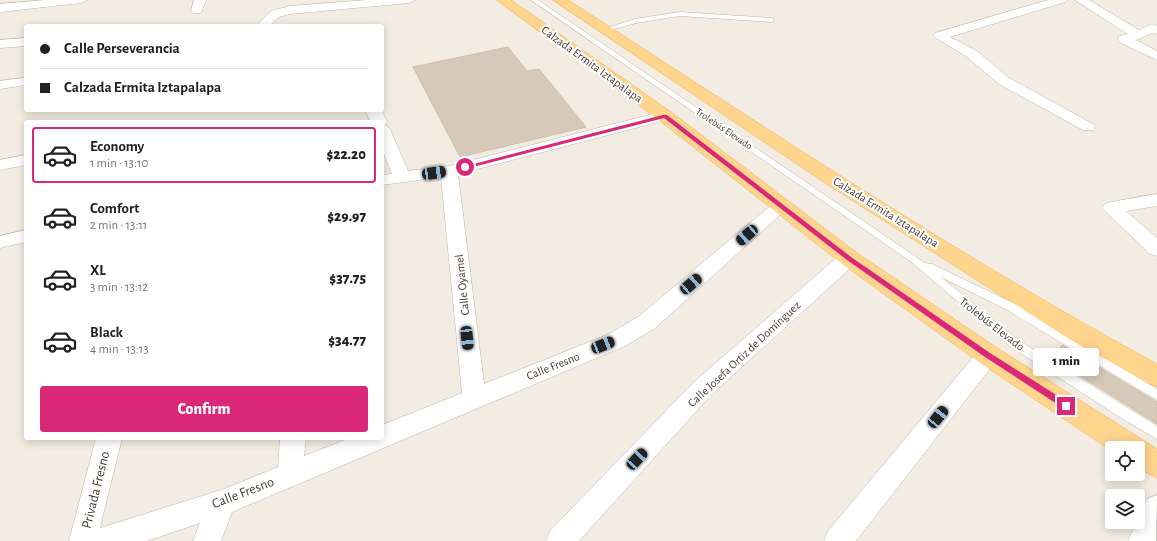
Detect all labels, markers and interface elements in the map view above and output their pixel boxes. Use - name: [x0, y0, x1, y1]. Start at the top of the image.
- street label: Calzada Ermita Iztapalapa: [539, 23, 645, 105]
- text: Calle Perseverancia: [64, 41, 180, 56]
- text: Calzada Ermita Iztapalapa: [64, 80, 221, 95]
- street label: Trolebús Elevado: [694, 106, 754, 152]
- icon: car: [42, 137, 78, 173]
- text: Economy: [90, 139, 144, 154]
- text: $22.20: [326, 147, 366, 162]
- text: 1 min · 13:10: [90, 157, 148, 170]
- route start: [456, 158, 474, 176]
- car: [421, 165, 447, 181]
- street label: Calzada Ermita Iztapalapa: [831, 175, 941, 250]
- icon: car: [42, 199, 78, 235]
- text: Comfort: [90, 201, 139, 216]
- text: $29.97: [327, 209, 366, 224]
- text: 2 min · 13:11: [90, 219, 147, 232]
- car: [734, 223, 760, 247]
- street label: Calle Oyamel: [453, 254, 472, 316]
- icon: car: [42, 261, 78, 297]
- text: XL: [90, 263, 106, 278]
- text: $37.75: [329, 271, 366, 286]
- car: [678, 272, 704, 296]
- text: 3 min · 13:12: [90, 281, 148, 294]
- street label: Trolebús Elevado: [957, 295, 1027, 353]
- street label: Calle Josefa Ortiz de Domínguez: [685, 299, 803, 409]
- icon: car: [42, 323, 78, 359]
- text: Black: [90, 325, 123, 340]
- car: [460, 325, 474, 351]
- text: $34.77: [328, 333, 366, 348]
- car: [590, 335, 616, 355]
- text: 4 min · 13:13: [90, 343, 149, 356]
- callout: 1 min: [1033, 348, 1099, 376]
- street label: Calle Fresno: [525, 350, 581, 382]
- text: 1 min: [1052, 355, 1080, 368]
- button: Confirm: [40, 386, 368, 432]
- route end: [1057, 397, 1075, 415]
- car: [926, 404, 950, 430]
- map controls: [1105, 441, 1145, 529]
- button: locate: [1105, 441, 1145, 481]
- car: [624, 446, 650, 472]
- street label: Privada Fresno: [80, 450, 112, 530]
- street label: Calle Fresno: [210, 475, 276, 511]
- button: layers: [1105, 489, 1145, 529]

